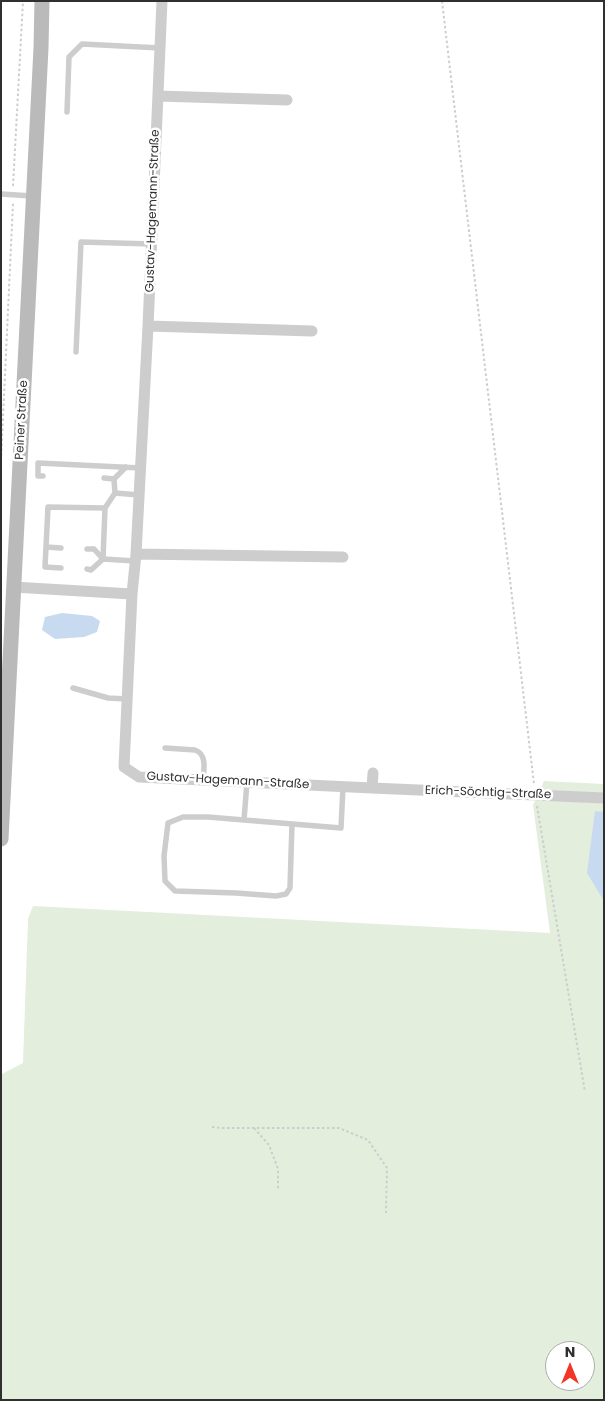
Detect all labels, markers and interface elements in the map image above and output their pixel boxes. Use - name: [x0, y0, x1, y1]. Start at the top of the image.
- street label: Gustav-Hagemann-Straße: [143, 129, 163, 293]
- street label: Peiner Straße: [13, 380, 31, 460]
- street label: Gustav-Hagemann-Straße: [146, 770, 310, 792]
- street label: Erich-Söchtig-Straße: [425, 784, 551, 802]
- north arrow: [545, 1341, 595, 1391]
- text: N: [565, 1342, 575, 1362]

